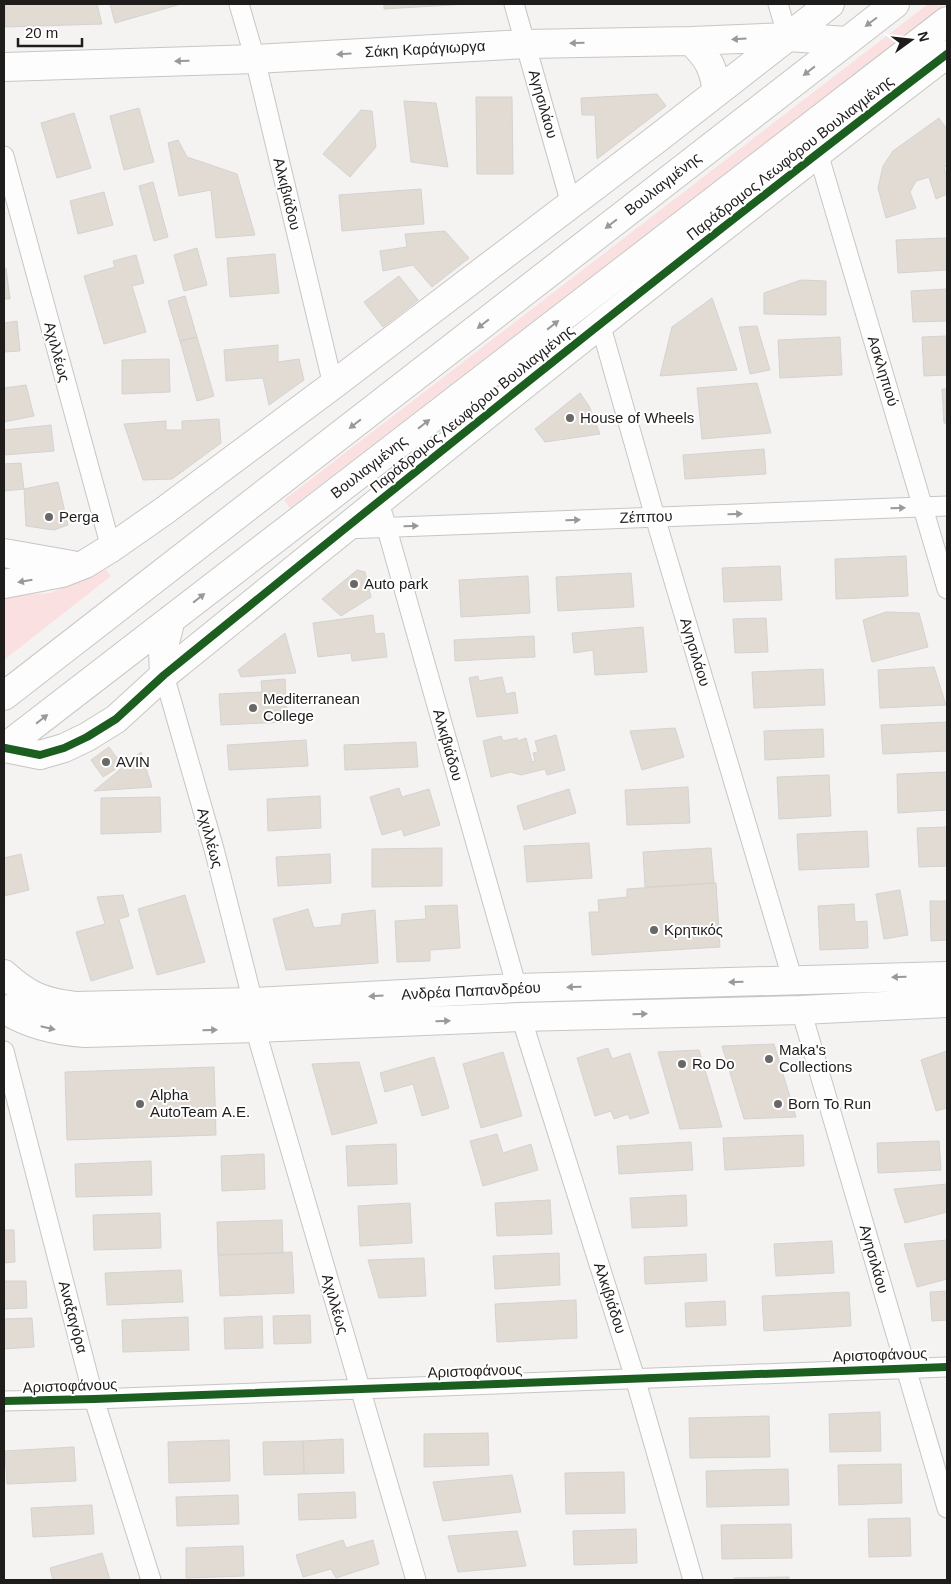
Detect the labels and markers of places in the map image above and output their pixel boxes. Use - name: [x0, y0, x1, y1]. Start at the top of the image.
- place label: House of Wheels: [580, 409, 694, 426]
- marker: House of Wheels: [564, 412, 576, 424]
- place label: Perga: [59, 508, 100, 525]
- marker: Perga: [43, 511, 55, 523]
- place label: Auto park: [364, 575, 429, 592]
- marker: Auto park: [348, 578, 360, 590]
- place label: Mediterranean College: [263, 690, 360, 724]
- marker: Mediterranean College: [247, 702, 259, 714]
- place label: AVIN: [116, 753, 150, 770]
- marker: AVIN: [100, 756, 112, 768]
- place label: Κρητικός: [664, 921, 723, 938]
- marker: Κρητικός: [648, 924, 660, 936]
- place label: Maka's Collections: [779, 1041, 852, 1075]
- marker: Maka's Collections: [763, 1053, 775, 1065]
- place label: Ro Do: [692, 1055, 735, 1072]
- marker: Ro Do: [676, 1058, 688, 1070]
- place label: Alpha AutoTeam Α.Ε.: [150, 1086, 250, 1120]
- place label: Born To Run: [788, 1095, 871, 1112]
- marker: Alpha AutoTeam Α.Ε.: [134, 1098, 146, 1110]
- marker: Born To Run: [772, 1098, 784, 1110]

